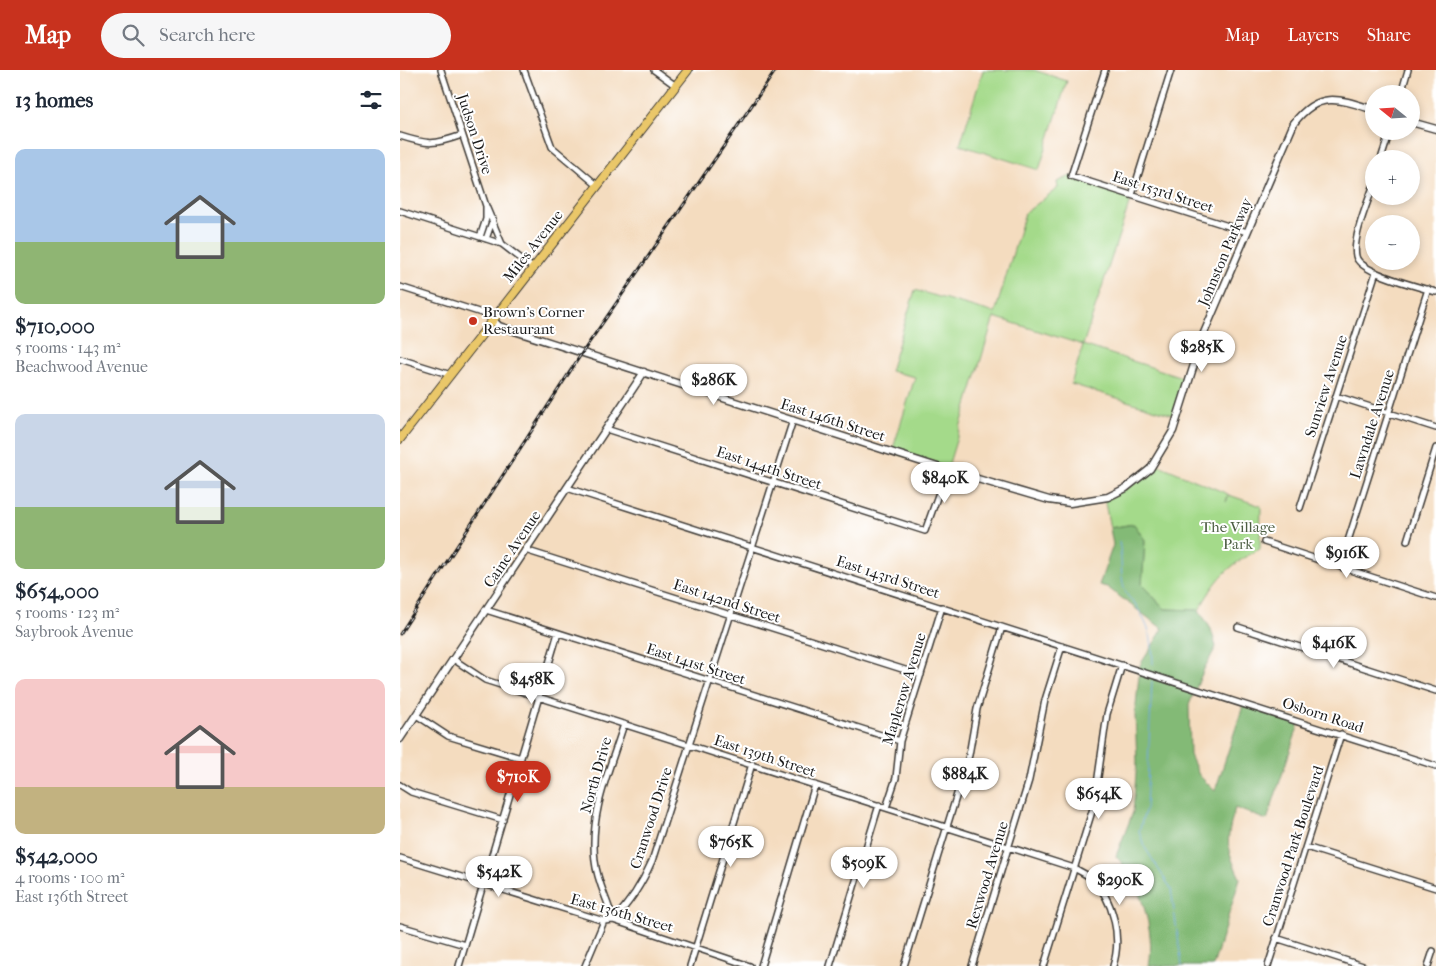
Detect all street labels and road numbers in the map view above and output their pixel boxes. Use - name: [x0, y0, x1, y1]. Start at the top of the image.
- street label: Judson Drive: [453, 91, 497, 177]
- street label: East 153rd Street: [1110, 167, 1216, 217]
- street label: Johnston Parkway: [1194, 194, 1256, 310]
- street label: Miles Avenue: [499, 206, 567, 286]
- street label: Sunview Avenue: [1301, 332, 1351, 439]
- street label: Lawndale Avenue: [1346, 367, 1398, 481]
- street label: East 146th Street: [778, 395, 888, 446]
- street label: East 144th Street: [714, 442, 825, 494]
- street label: Caine Avenue: [480, 507, 545, 591]
- street label: East 143rd Street: [834, 552, 943, 602]
- street label: East 142nd Street: [671, 575, 784, 627]
- street label: Maplerow Avenue: [878, 630, 930, 747]
- street label: East 141st Street: [644, 639, 749, 689]
- street label: Osborn Road: [1280, 693, 1367, 737]
- street label: East 139th Street: [712, 731, 819, 781]
- street label: North Drive: [576, 734, 616, 815]
- street label: Cranwood Park Boulevard: [1258, 763, 1328, 929]
- street label: Cranwood Drive: [626, 764, 676, 871]
- street label: Rexwood Avenue: [962, 818, 1012, 931]
- street label: East 136th Street: [568, 890, 676, 936]

